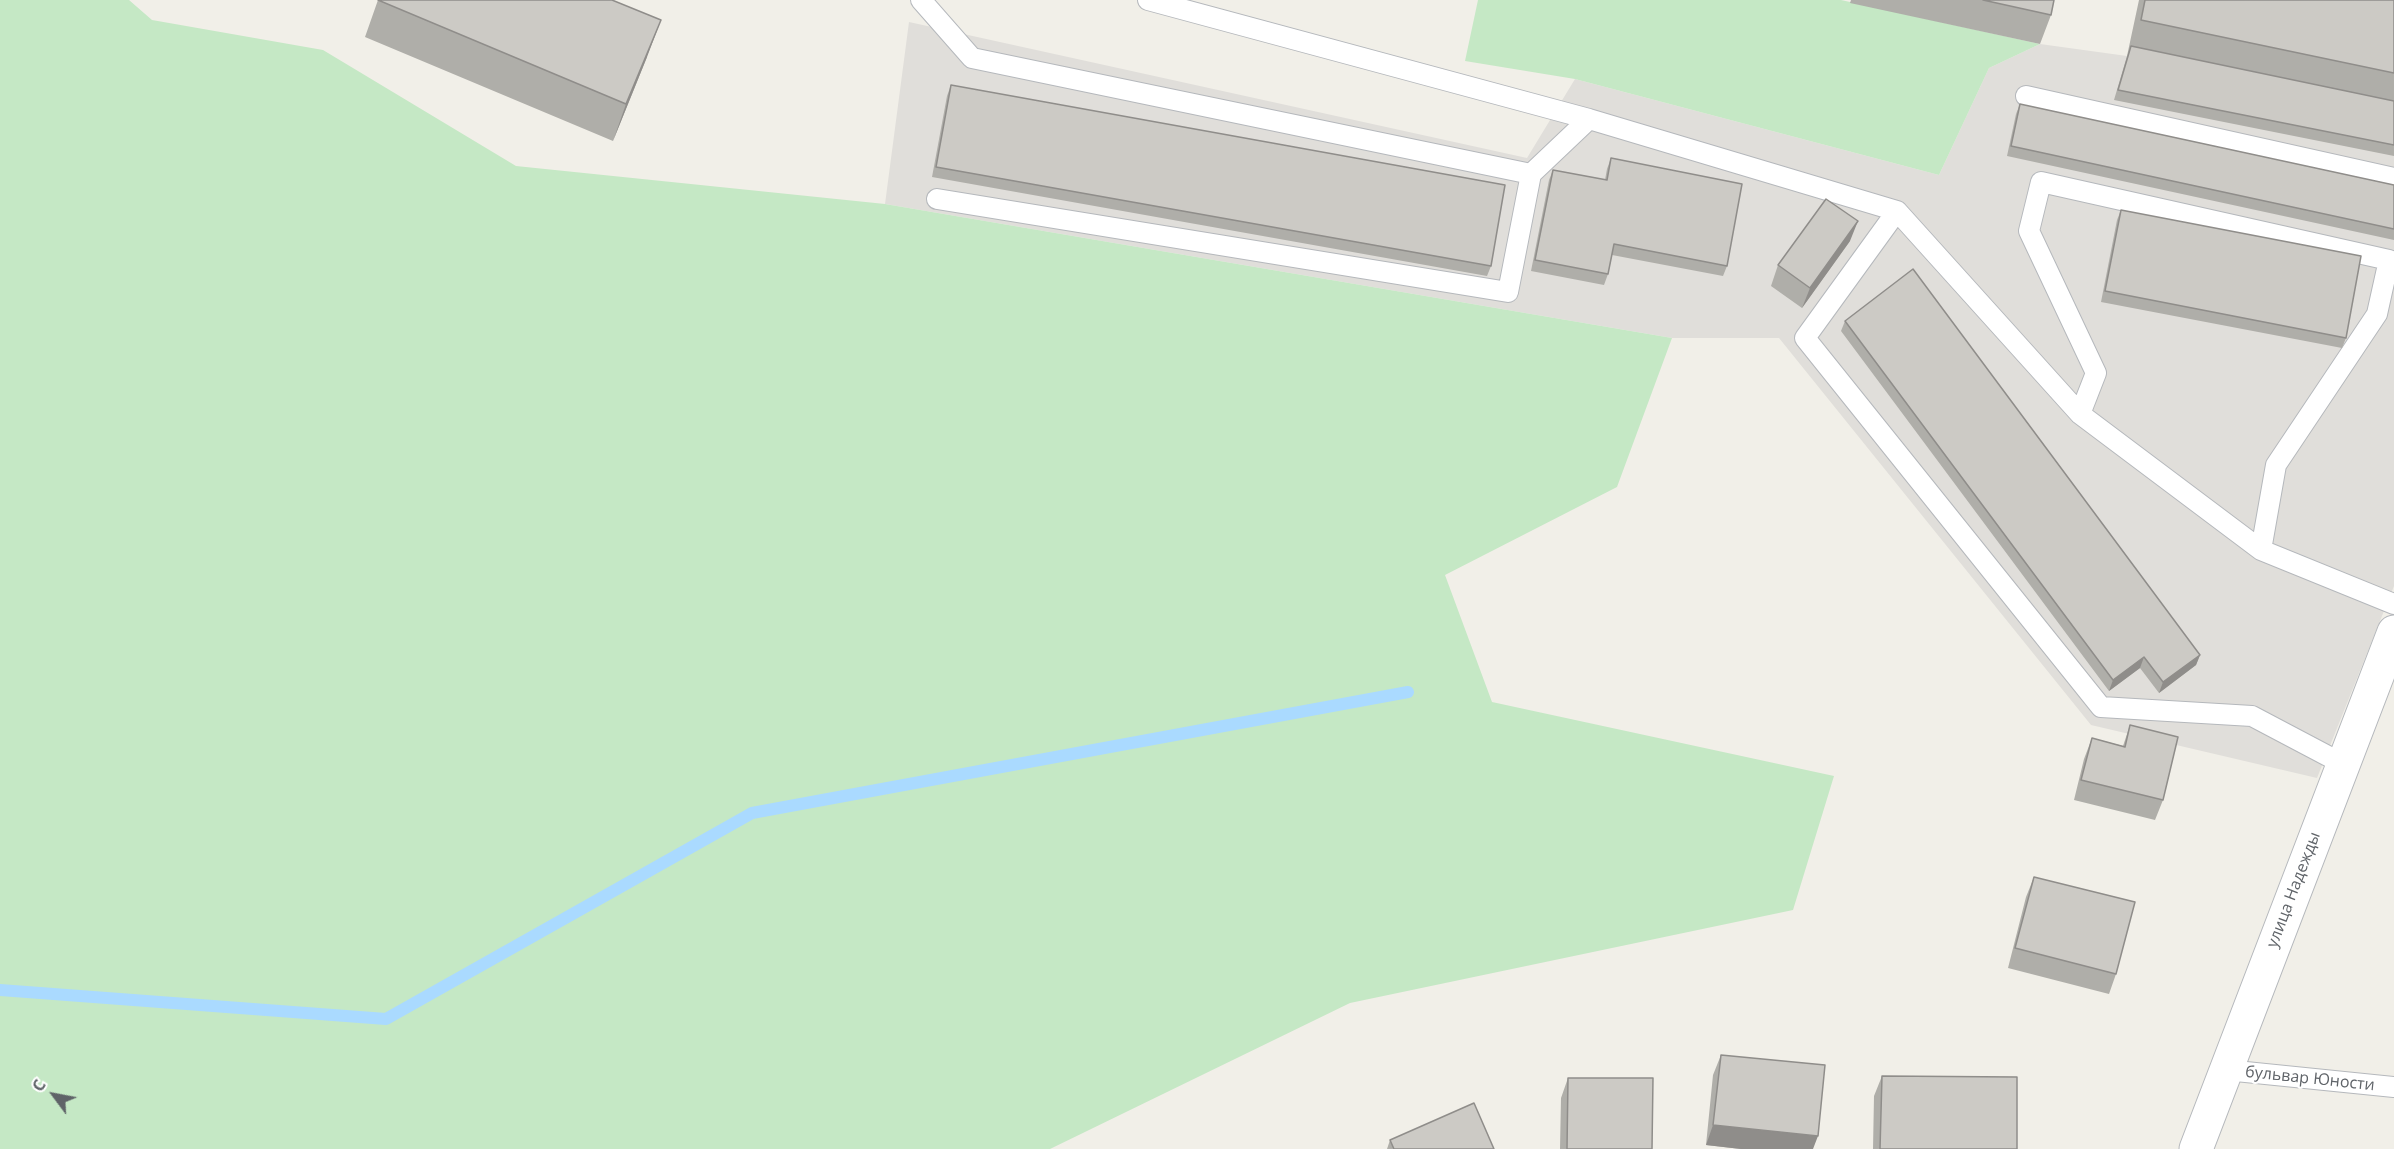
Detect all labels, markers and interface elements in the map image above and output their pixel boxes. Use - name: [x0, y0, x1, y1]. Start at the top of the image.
- street label: улица Надежды: [2263, 829, 2325, 951]
- street label: бульвар Юности: [2244, 1063, 2376, 1095]
- north arrow: [24, 1065, 84, 1125]
- text: С: [27, 1075, 51, 1096]

